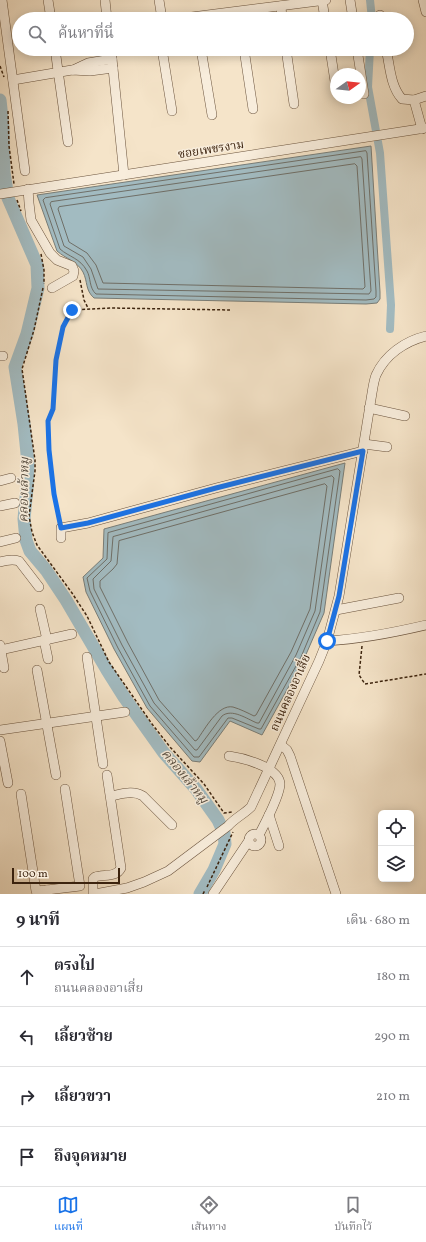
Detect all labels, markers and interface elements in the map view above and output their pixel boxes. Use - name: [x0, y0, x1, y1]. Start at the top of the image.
- search box: [12, 12, 414, 56]
- icon: search: [26, 23, 48, 45]
- text: ค้นหาที่นี่: [58, 24, 114, 45]
- north arrow: [330, 68, 366, 104]
- street label: ซอยเพชรงาม: [177, 137, 245, 163]
- route end: [63, 301, 81, 319]
- water label: คลองเล้าหมู: [15, 457, 35, 523]
- route start: [318, 632, 336, 650]
- street label: ถนนคลองอาเสี่ย: [265, 651, 315, 734]
- water label: คลองเล้าหมู: [156, 746, 212, 808]
- map controls: [378, 810, 414, 882]
- button: locate: [378, 810, 414, 846]
- button: layers: [378, 846, 414, 882]
- scale bar: [12, 866, 120, 885]
- text: 100 m: [18, 867, 48, 882]
- text: 9 นาที: [16, 909, 60, 932]
- text: เดิน · 680 m: [346, 912, 410, 930]
- text: ตรงไป: [54, 956, 95, 977]
- icon: ahead: [16, 966, 38, 988]
- text: 180 m: [376, 968, 410, 986]
- text: ถนนคลองอาเสี่ย: [54, 980, 143, 998]
- icon: left: [16, 1026, 38, 1048]
- text: เลี้ยวซ้าย: [54, 1027, 113, 1048]
- text: 290 m: [374, 1028, 410, 1046]
- icon: right: [16, 1086, 38, 1108]
- text: เลี้ยวขวา: [54, 1087, 111, 1108]
- text: 210 m: [376, 1088, 410, 1106]
- icon: arrive: [16, 1146, 38, 1168]
- text: ถึงจุดหมาย: [54, 1147, 127, 1168]
- tab: แผนที่: [54, 1194, 83, 1236]
- tab: เส้นทาง: [191, 1194, 227, 1236]
- tab: บันทึกไว้: [335, 1194, 372, 1236]

